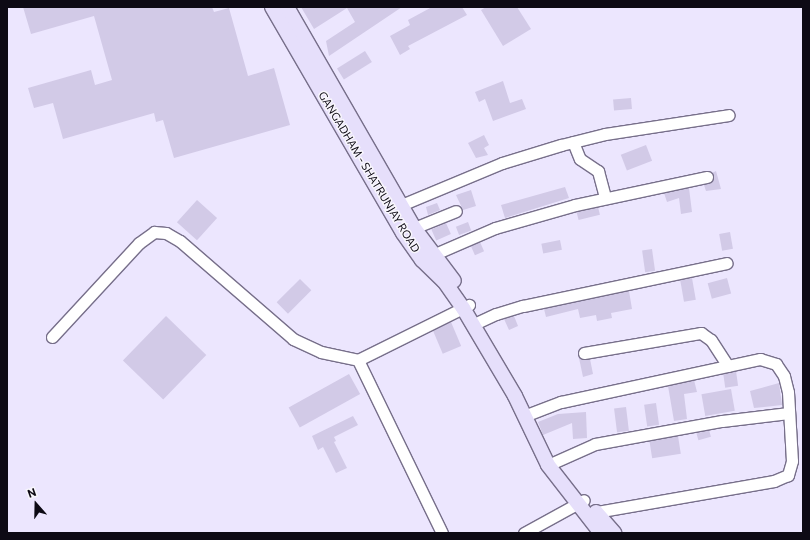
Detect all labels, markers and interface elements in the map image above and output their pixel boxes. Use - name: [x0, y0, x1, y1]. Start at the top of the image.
- street label: GANGADHAM - SHATRUNJAY ROAD: [316, 89, 422, 255]
- north arrow: [16, 484, 56, 524]
- text: N: [26, 485, 38, 500]

